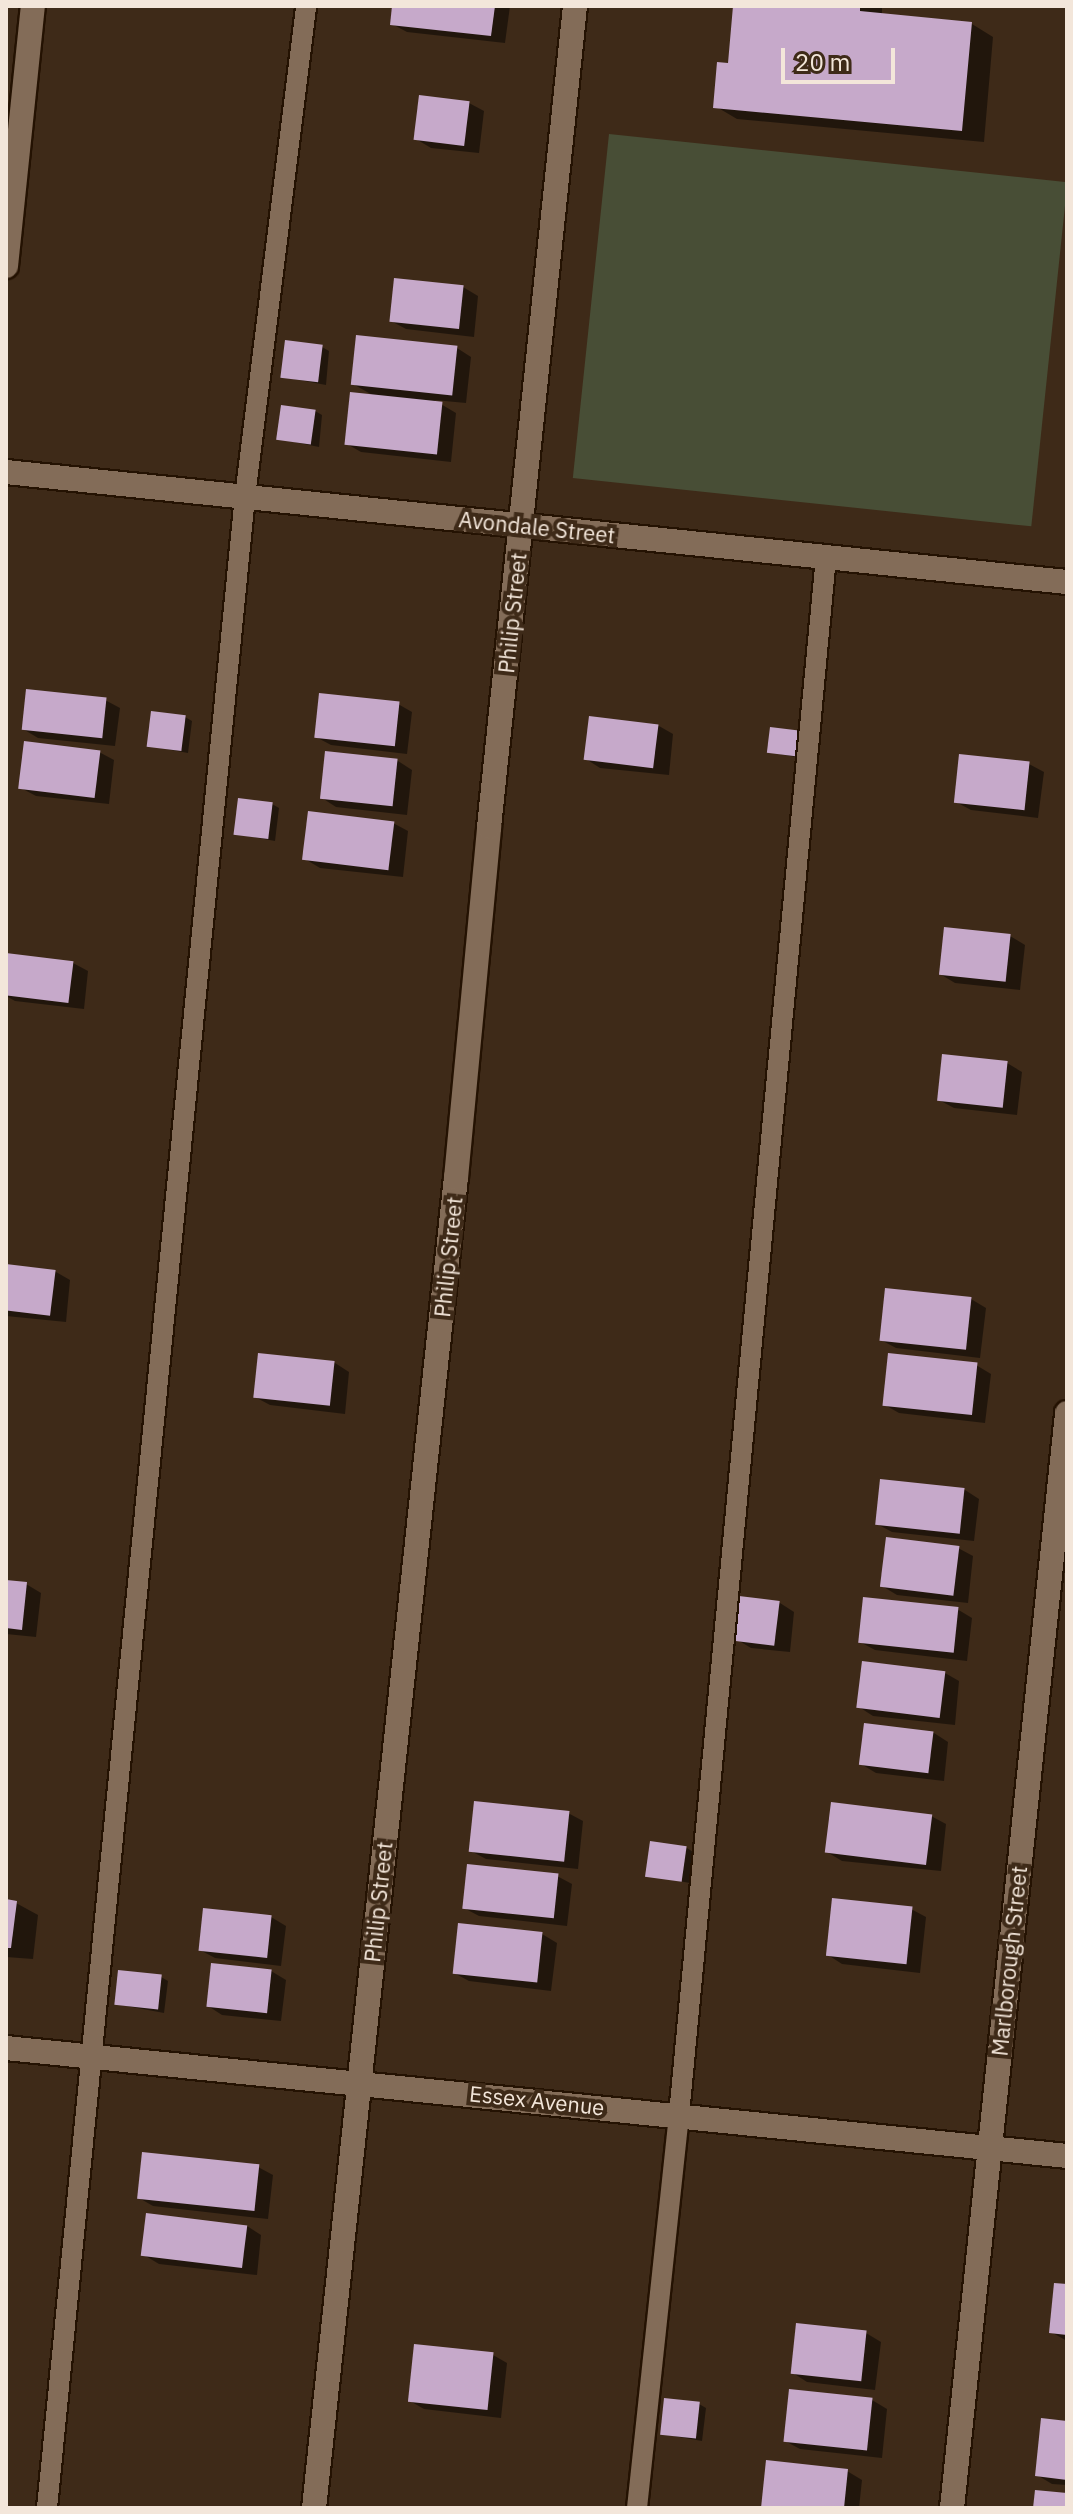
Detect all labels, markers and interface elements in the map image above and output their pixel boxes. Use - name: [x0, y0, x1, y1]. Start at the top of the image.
- scale bar: [785, 32, 899, 82]
- text: 20 m: [795, 46, 850, 78]
- street label: Avondale Street: [457, 506, 617, 548]
- street label: Philip Street: [493, 551, 531, 675]
- street label: Philip Street: [429, 1195, 467, 1319]
- street label: Philip Street: [359, 1840, 397, 1964]
- street label: Marlborough Street: [986, 1865, 1032, 2057]
- street label: Essex Avenue: [468, 2080, 606, 2120]

